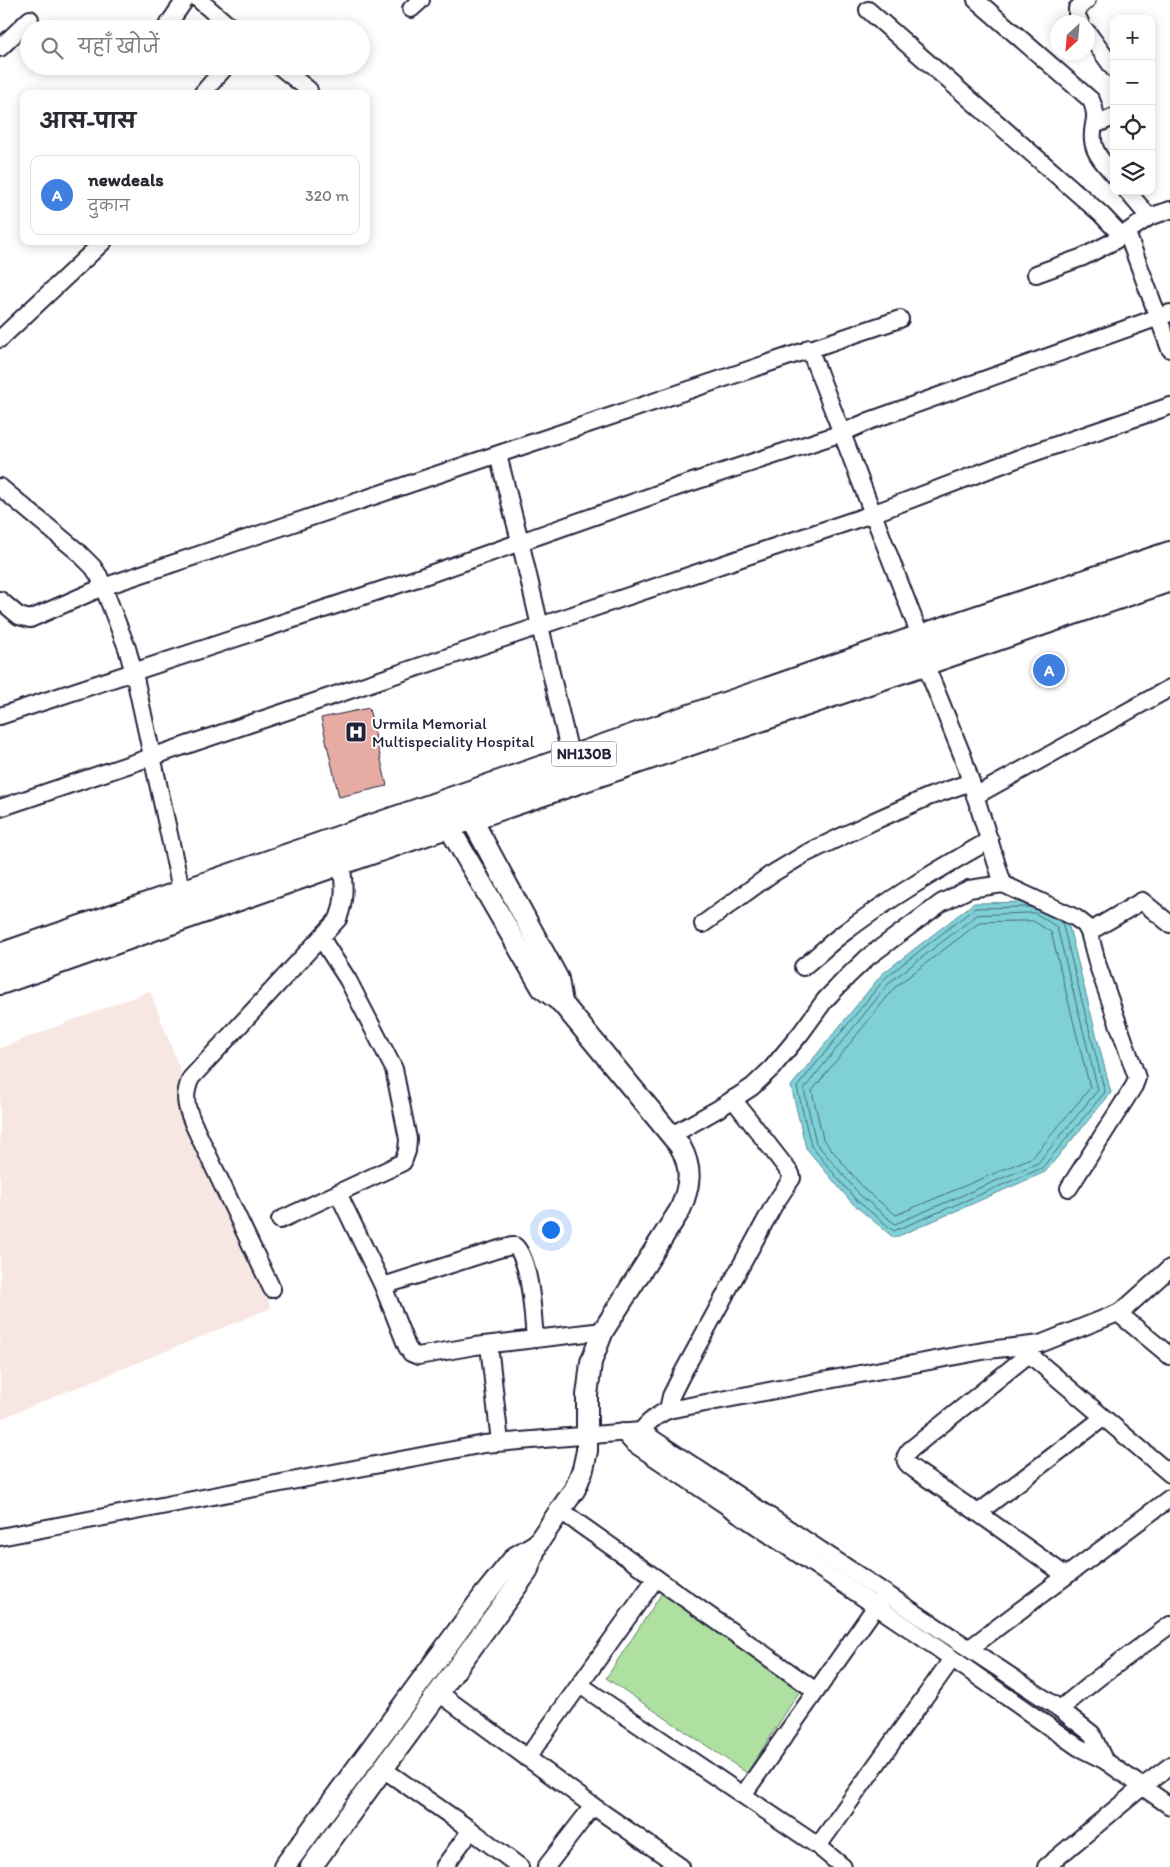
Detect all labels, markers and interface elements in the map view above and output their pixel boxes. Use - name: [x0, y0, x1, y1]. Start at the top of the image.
- north arrow: [1050, 15, 1095, 60]
- map controls: [1110, 15, 1155, 195]
- button: +: [1110, 15, 1155, 60]
- search box: [20, 20, 370, 75]
- icon: search: [38, 34, 66, 62]
- text: यहाँ खोजें: [78, 35, 159, 58]
- button: −: [1110, 60, 1155, 105]
- button: locate: [1110, 105, 1155, 150]
- text: आस-पास: [40, 108, 136, 133]
- button: layers: [1110, 150, 1155, 195]
- text: newdeals: [88, 168, 164, 191]
- text: A: [52, 186, 62, 205]
- text: 320 m: [305, 186, 349, 205]
- text: दुकान: [88, 196, 130, 215]
- pin: A: [1033, 651, 1065, 689]
- place label: Urmila Memorial Multispeciality Hospital: [372, 714, 535, 751]
- hospital icon: Urmila Memorial Multispeciality Hospital: [344, 720, 368, 744]
- road number: NH130B: [552, 742, 616, 766]
- your location: [538, 1217, 564, 1243]

